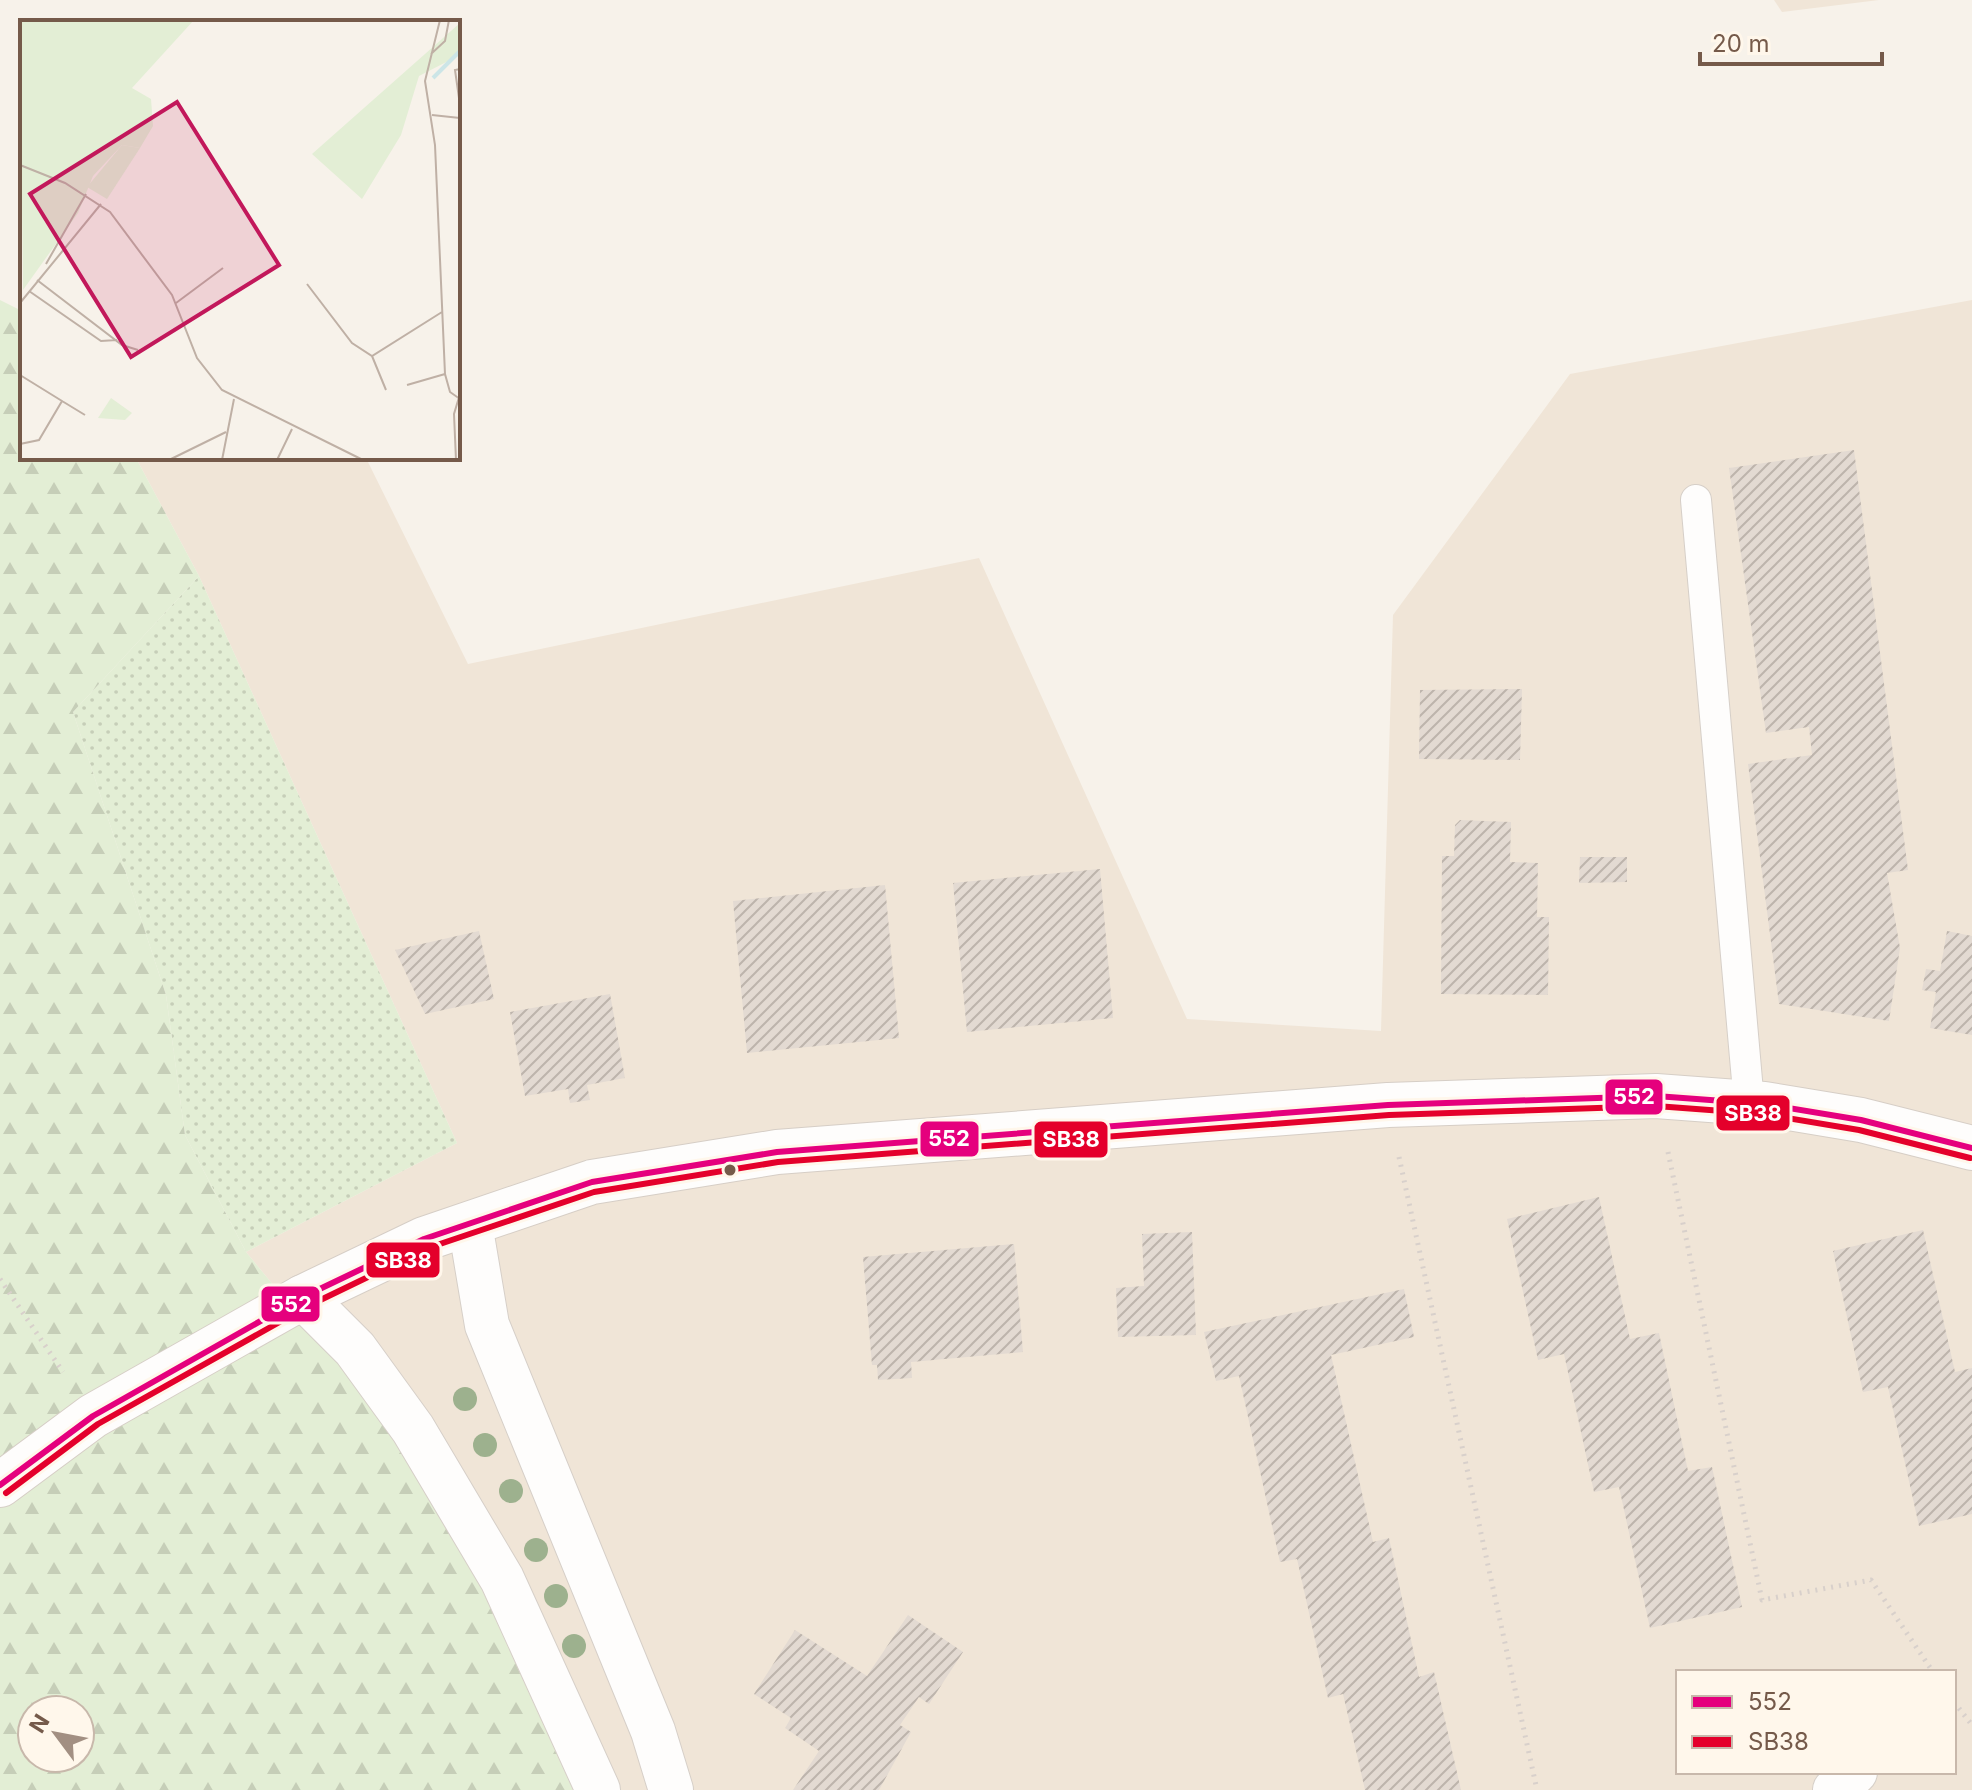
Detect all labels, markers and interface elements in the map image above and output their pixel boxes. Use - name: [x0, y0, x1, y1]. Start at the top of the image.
- scale bar: [1700, 16, 1882, 66]
- inset map: [20, 20, 460, 460]
- text: 20 m: [1712, 29, 1770, 58]
- line badge: 552: [1604, 1078, 1664, 1116]
- text: 552: [1613, 1083, 1655, 1109]
- line badge: SB38: [1715, 1094, 1791, 1132]
- text: SB38: [1724, 1100, 1782, 1126]
- line badge: 552: [919, 1120, 980, 1158]
- line badge: SB38: [1033, 1120, 1109, 1159]
- text: 552: [928, 1125, 970, 1151]
- text: SB38: [1042, 1126, 1100, 1152]
- unlabelled marker: [722, 1162, 738, 1178]
- line badge: SB38: [365, 1241, 441, 1279]
- text: SB38: [374, 1247, 432, 1273]
- line badge: 552: [260, 1285, 321, 1323]
- text: 552: [270, 1291, 312, 1317]
- legend: [1676, 1670, 1956, 1774]
- text: 552: [1748, 1687, 1792, 1716]
- north arrow: [16, 1694, 96, 1774]
- text: N: [24, 1709, 55, 1737]
- text: SB38: [1748, 1727, 1809, 1756]

